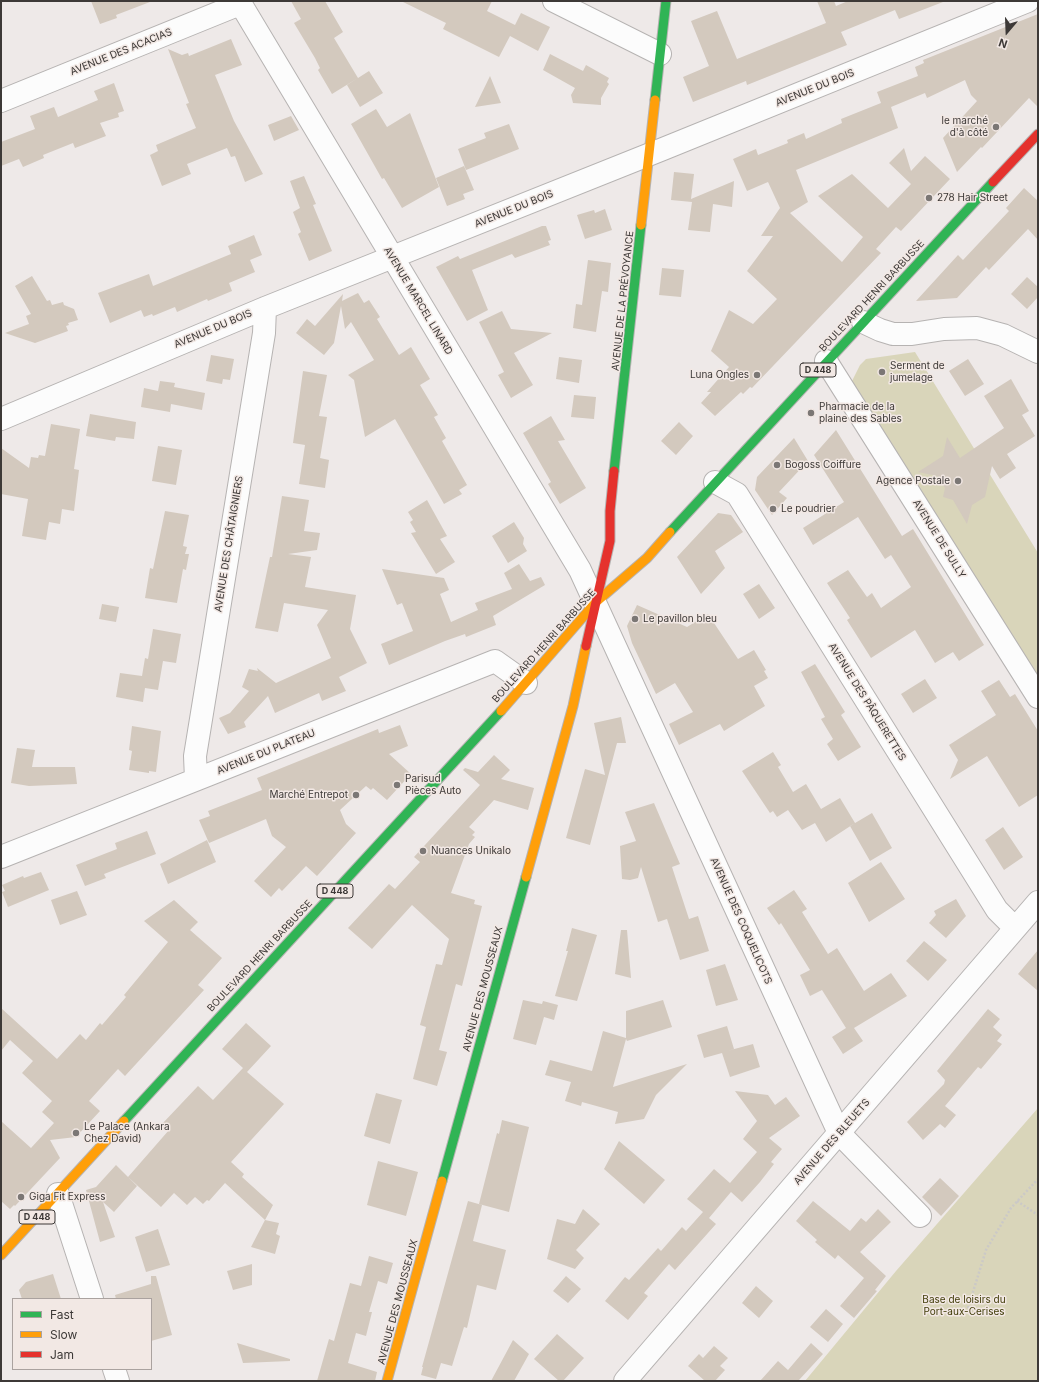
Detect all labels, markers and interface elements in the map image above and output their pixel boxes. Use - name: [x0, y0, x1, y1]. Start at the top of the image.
- north arrow: [987, 12, 1027, 52]
- street label: AVENUE DES ACACIAS: [68, 26, 174, 78]
- text: N: [997, 35, 1009, 51]
- street label: AVENUE DU BOIS: [774, 67, 856, 109]
- place label: le marché d'à côté: [942, 115, 988, 138]
- marker: le marché d'à côté: [991, 122, 1001, 132]
- street label: AVENUE DU BOIS: [473, 188, 555, 230]
- place label: 278 Hair Street: [937, 192, 1008, 204]
- marker: 278 Hair Street: [924, 193, 934, 203]
- street label: AVENUE DE LA PRÉVOYANCE: [610, 230, 636, 372]
- street label: BOULEVARD HENRI BARBUSSE: [817, 238, 927, 354]
- street label: AVENUE MARCEL LINARD: [381, 245, 455, 357]
- street label: AVENUE DU BOIS: [172, 307, 254, 351]
- place label: Serment de jumelage: [890, 360, 945, 384]
- road number: D 448: [800, 363, 836, 377]
- marker: Serment de jumelage: [877, 367, 887, 377]
- place label: Luna Ongles: [690, 369, 749, 381]
- marker: Luna Ongles: [752, 370, 762, 380]
- place label: Pharmacie de la plaine des Sables: [819, 401, 902, 424]
- marker: Pharmacie de la plaine des Sables: [806, 408, 816, 418]
- place label: Bogoss Coiffure: [785, 459, 861, 471]
- marker: Bogoss Coiffure: [772, 460, 782, 470]
- street label: AVENUE DES CHÂTAIGNIERS: [212, 475, 246, 613]
- place label: Agence Postale: [876, 475, 950, 487]
- marker: Agence Postale: [953, 476, 963, 486]
- street label: AVENUE DE SULLY: [910, 497, 968, 581]
- place label: Le poudrier: [781, 503, 835, 515]
- marker: Le poudrier: [768, 504, 778, 514]
- street label: BOULEVARD HENRI BARBUSSE: [490, 587, 598, 705]
- place label: Le pavillon bleu: [643, 613, 717, 625]
- marker: Le pavillon bleu: [630, 614, 640, 624]
- street label: AVENUE DES PÂQUERETTES: [826, 641, 908, 763]
- street label: AVENUE DU PLATEAU: [215, 727, 317, 777]
- place label: Parisud Pièces Auto: [405, 773, 461, 796]
- marker: Parisud Pièces Auto: [392, 780, 402, 790]
- place label: Marché Entrepot: [269, 789, 348, 801]
- marker: Marché Entrepot: [351, 790, 361, 800]
- place label: Nuances Unikalo: [431, 845, 511, 857]
- marker: Nuances Unikalo: [418, 846, 428, 856]
- street label: AVENUE DES COQUELICOTS: [708, 856, 774, 986]
- road number: D 448: [317, 884, 353, 898]
- street label: BOULEVARD HENRI BARBUSSE: [205, 898, 315, 1014]
- street label: AVENUE DES MOUSSEAUX: [460, 925, 506, 1053]
- street label: AVENUE DES BLEUETS: [791, 1097, 873, 1187]
- place label: Le Palace (Ankara Chez David): [84, 1121, 170, 1144]
- marker: Le Palace (Ankara Chez David): [71, 1128, 81, 1138]
- place label: Giga Fit Express: [29, 1191, 105, 1203]
- marker: Giga Fit Express: [16, 1192, 26, 1202]
- road number: D 448: [19, 1210, 55, 1224]
- street label: AVENUE DES MOUSSEAUX: [375, 1238, 421, 1366]
- park label: Base de loisirs du Port-aux-Cerises: [922, 1294, 1006, 1318]
- legend: [12, 1298, 152, 1370]
- text: Fast: [50, 1307, 74, 1322]
- text: Slow: [50, 1327, 77, 1342]
- text: Jam: [50, 1347, 74, 1362]

